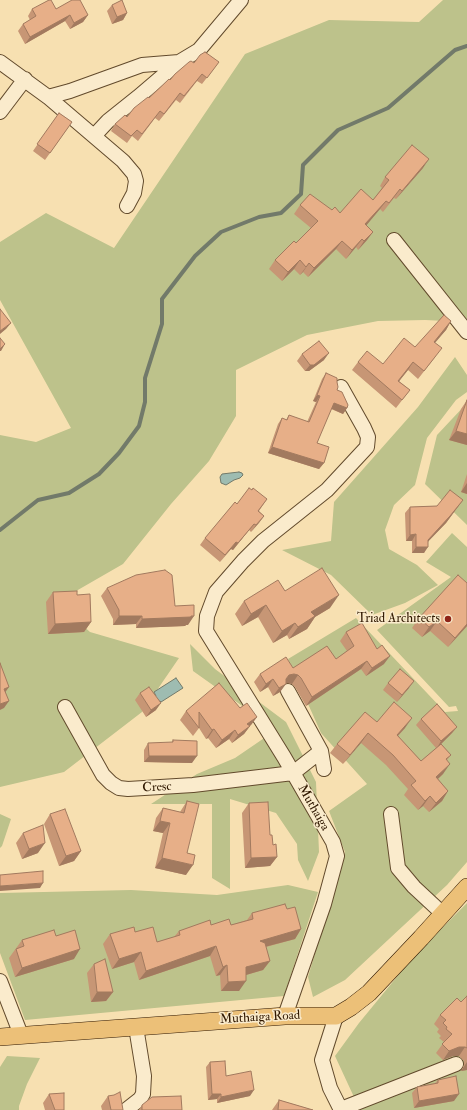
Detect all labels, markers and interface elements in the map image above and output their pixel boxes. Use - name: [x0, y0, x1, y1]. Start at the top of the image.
- place label: Triad Architects: [357, 611, 440, 627]
- marker: Triad Architects: [443, 614, 453, 624]
- street label: Cresc: [142, 779, 172, 797]
- street label: Muthaiga: [294, 782, 332, 834]
- street label: Muthaiga Road: [219, 1008, 301, 1028]

